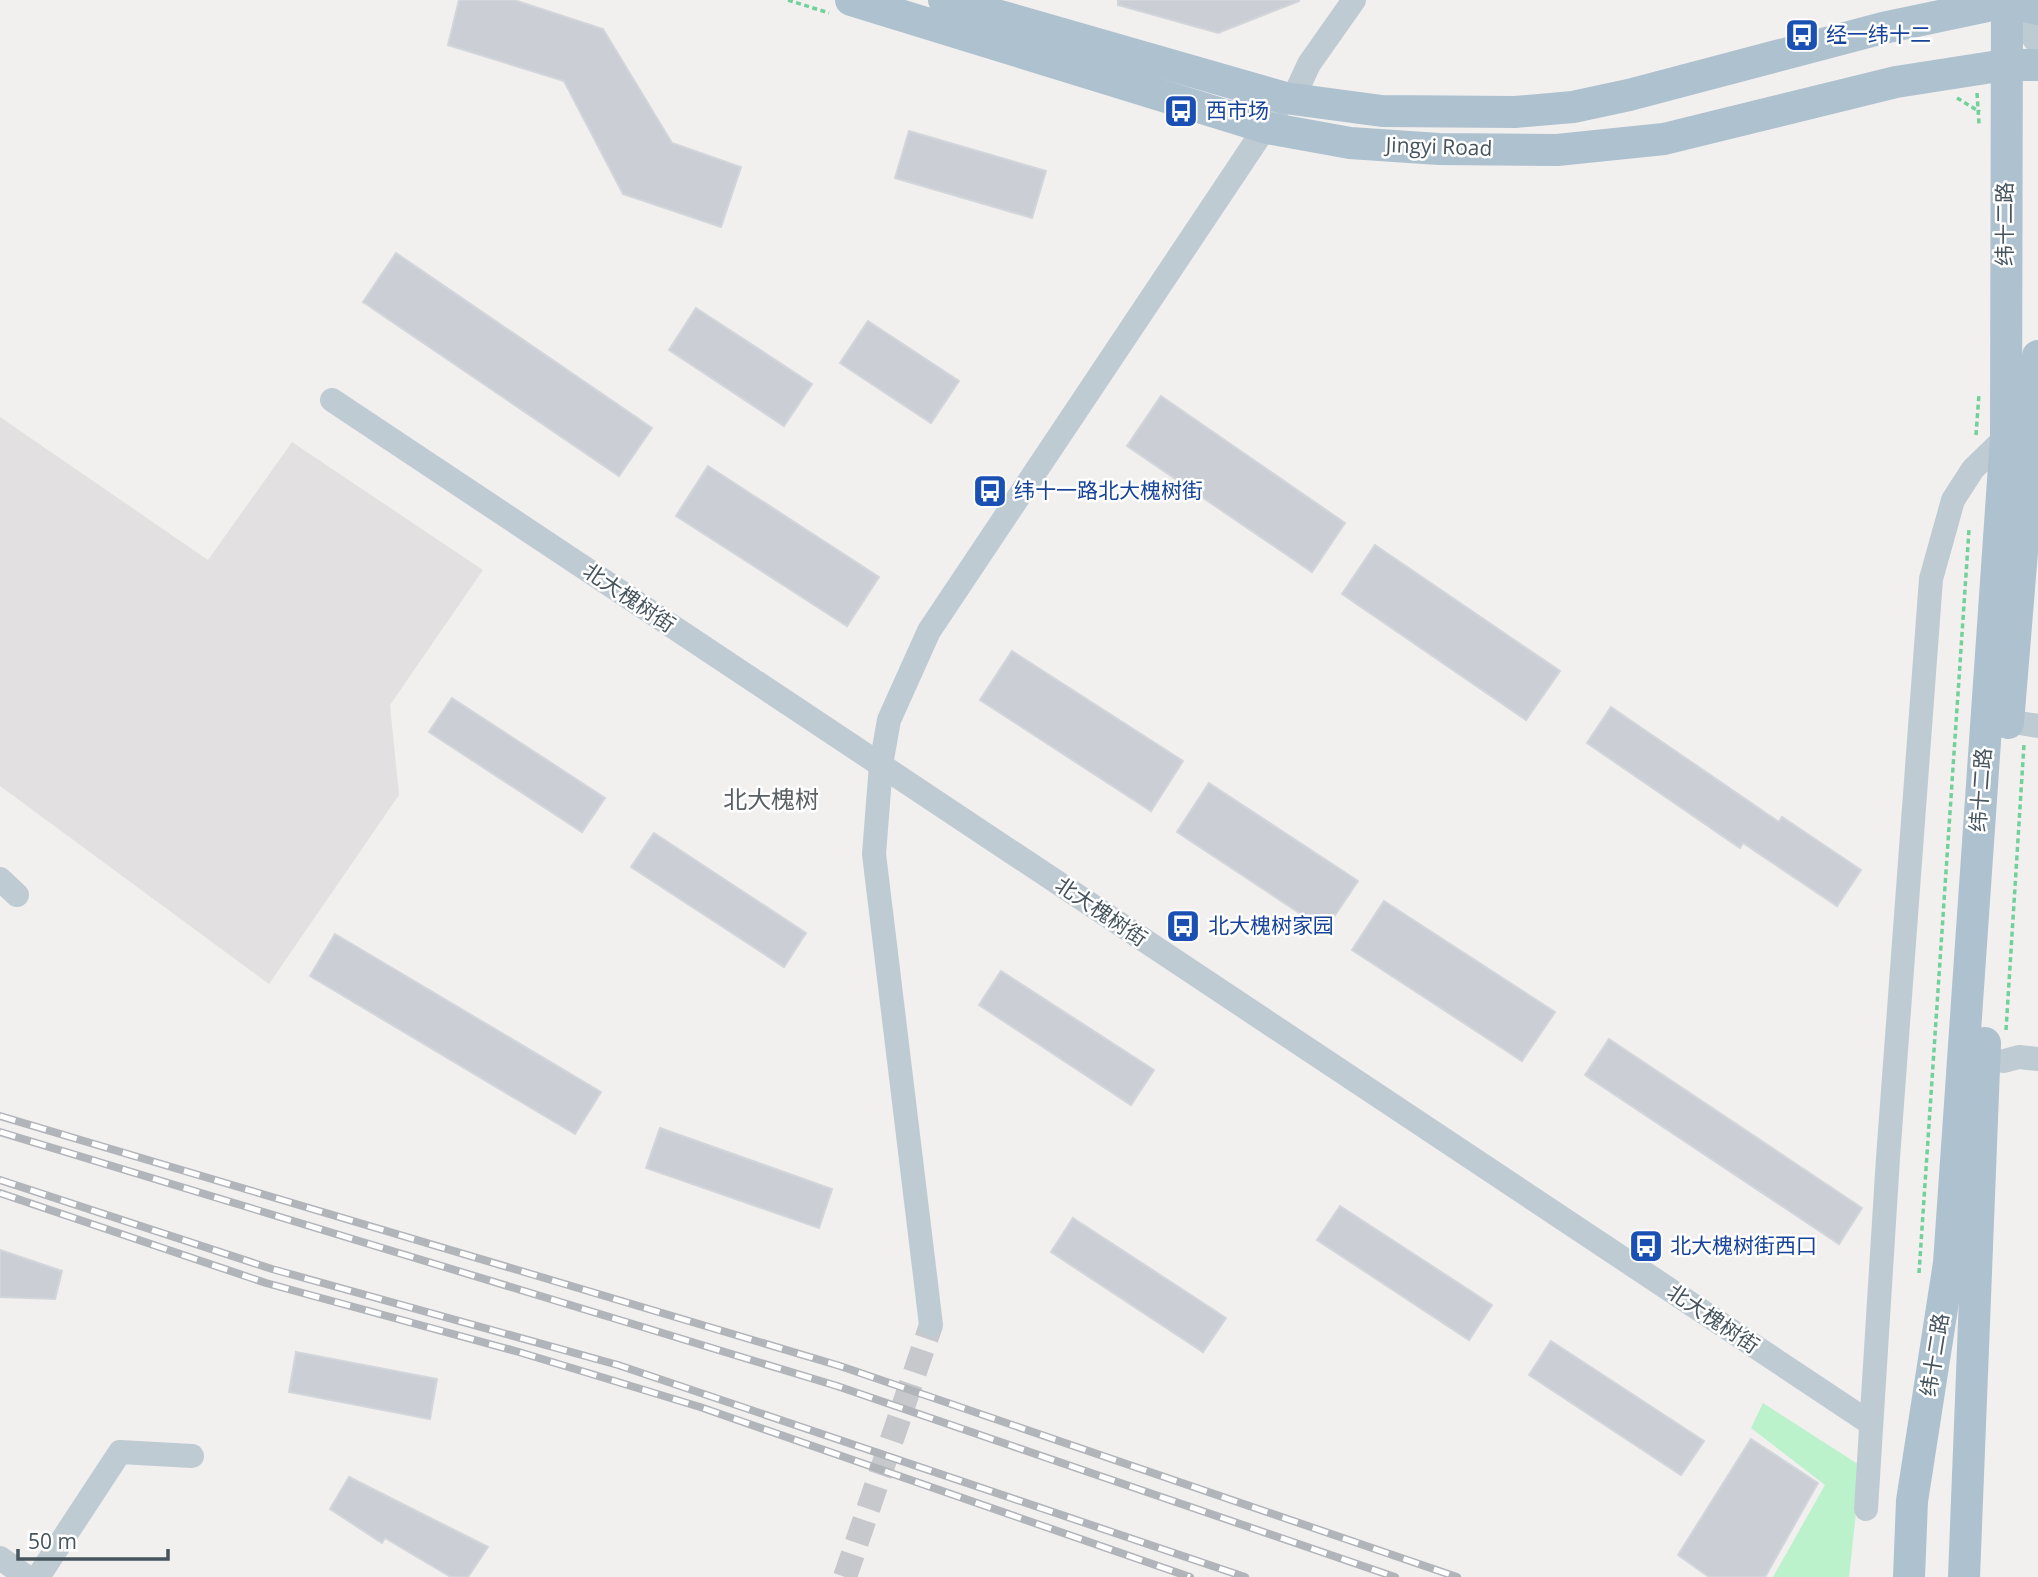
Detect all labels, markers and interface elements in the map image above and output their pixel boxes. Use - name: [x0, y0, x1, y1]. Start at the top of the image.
- bus stop icon: 经一纬十二: [1783, 16, 1821, 54]
- place label: 经一纬十二: [1826, 20, 1931, 48]
- bus stop icon: 西市场: [1162, 92, 1200, 130]
- place label: 西市场: [1206, 96, 1269, 124]
- street label: Jingyi Road: [1383, 130, 1493, 162]
- street label: 纬十二路: [1990, 182, 2018, 266]
- bus stop icon: 纬十一路北大槐树街: [971, 472, 1009, 510]
- place label: 纬十一路北大槐树街: [1014, 476, 1203, 504]
- street label: 北大槐树街: [578, 556, 681, 638]
- street label: 纬十二路: [1963, 747, 1997, 833]
- district label: 北大槐树: [723, 782, 819, 815]
- street label: 北大槐树街: [1050, 870, 1153, 952]
- bus stop icon: 北大槐树家园: [1164, 907, 1202, 945]
- place label: 北大槐树家园: [1208, 911, 1334, 939]
- bus stop icon: 北大槐树街西口: [1627, 1227, 1665, 1265]
- place label: 北大槐树街西口: [1670, 1231, 1817, 1259]
- street label: 北大槐树街: [1662, 1277, 1765, 1359]
- street label: 纬十二路: [1914, 1311, 1954, 1399]
- scale bar: [18, 1518, 168, 1562]
- text: 50 m: [28, 1527, 77, 1555]

